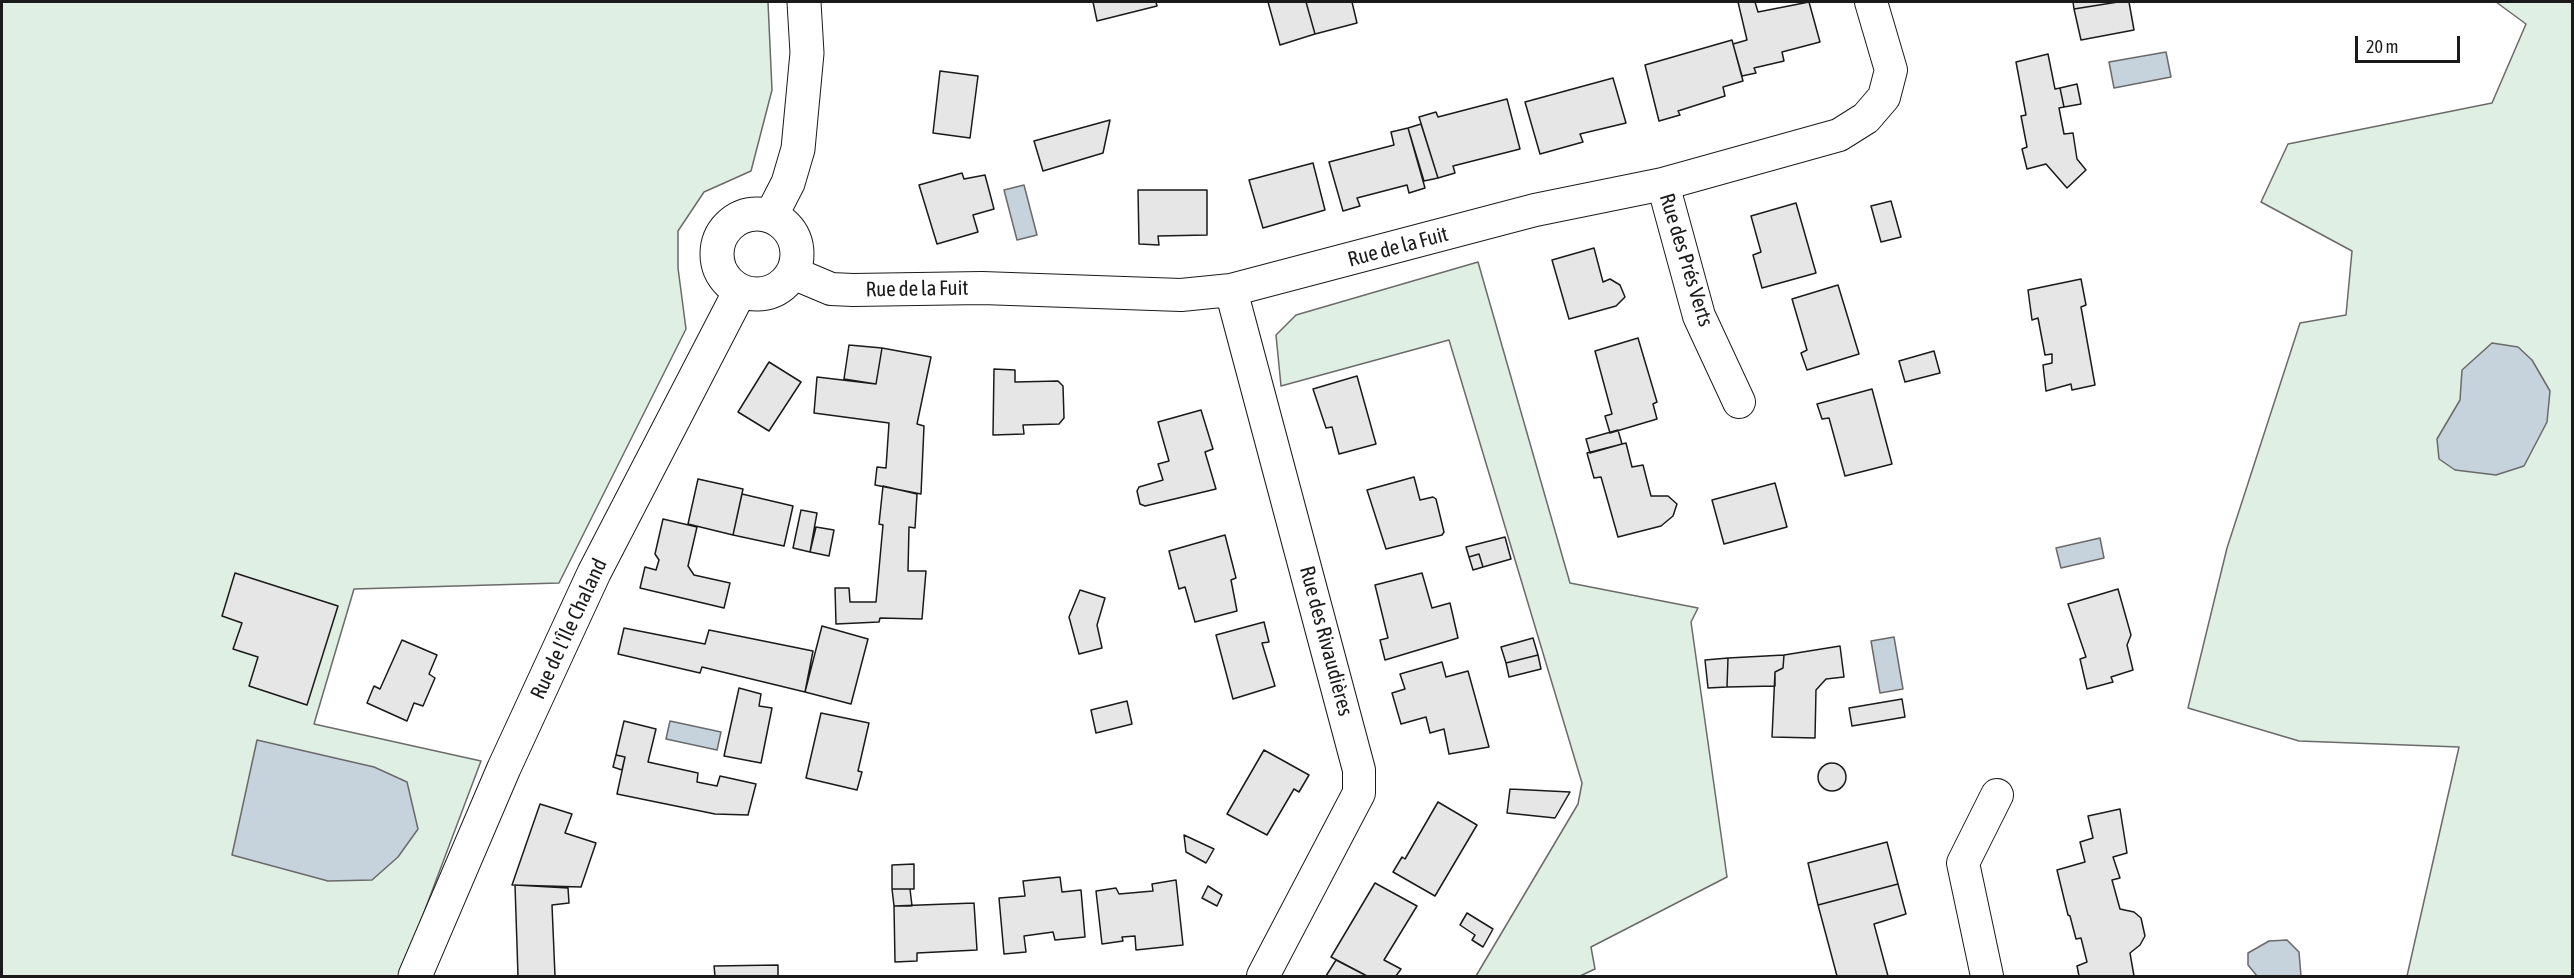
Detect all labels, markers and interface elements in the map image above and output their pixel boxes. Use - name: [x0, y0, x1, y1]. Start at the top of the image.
- scale bar: [2358, 24, 2463, 62]
- text: 20 m: [2366, 36, 2398, 57]
- street label: Rue des Prés Verts: [1654, 190, 1718, 330]
- street label: Rue de la Fuit: [1345, 222, 1451, 272]
- street label: Rue de la Fuit: [865, 276, 969, 302]
- street label: Rue de l'Île Chaland: [525, 555, 613, 703]
- street label: Rue des Rivaudières: [1294, 563, 1358, 719]

